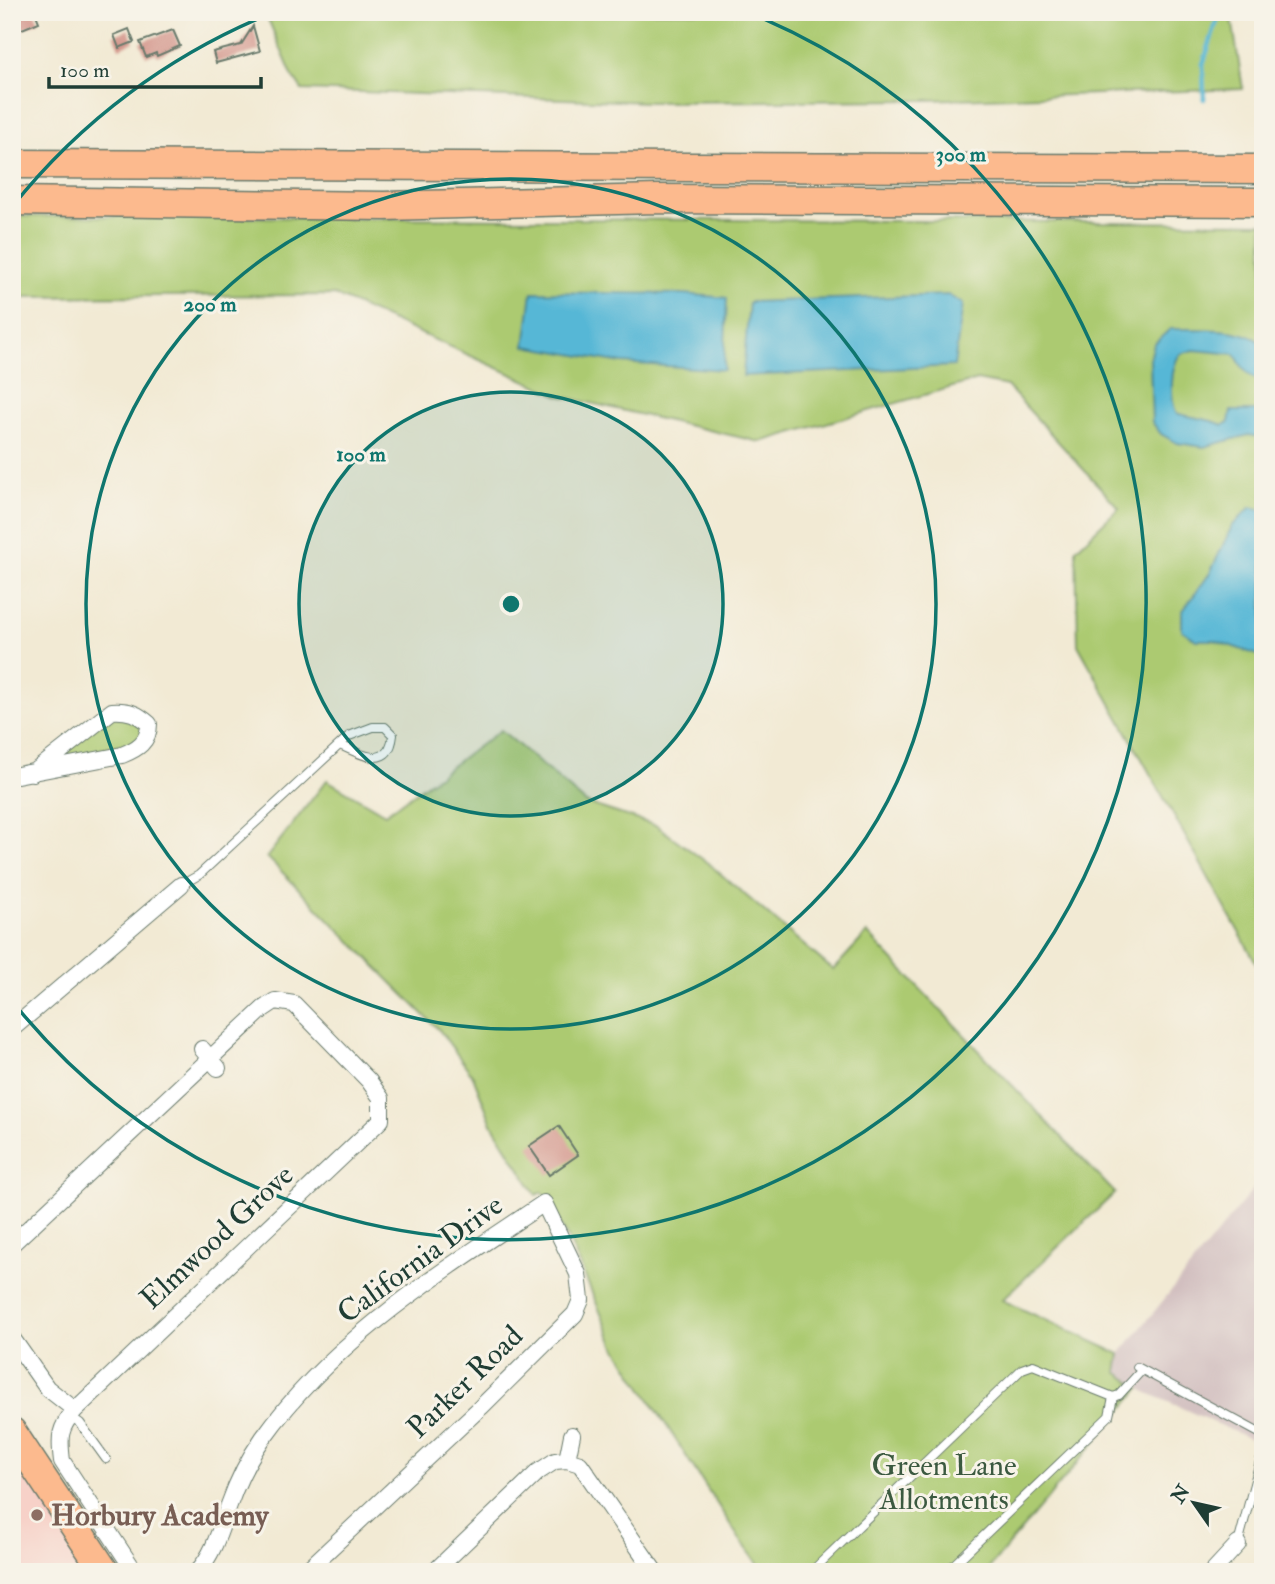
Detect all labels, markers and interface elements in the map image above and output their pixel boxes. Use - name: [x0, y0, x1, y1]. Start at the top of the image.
- scale bar: [49, 46, 261, 90]
- text: 100 m: [60, 57, 110, 84]
- text: 300 m: [936, 141, 987, 168]
- text: 200 m: [184, 291, 237, 318]
- text: 100 m: [336, 441, 387, 468]
- centre of rings: [499, 592, 523, 616]
- street label: Elmwood Grove: [133, 1157, 301, 1317]
- street label: California Drive: [330, 1186, 510, 1332]
- street label: Parker Road: [399, 1318, 531, 1446]
- park label: Green Lane Allotments: [871, 1447, 1017, 1518]
- north arrow: [1160, 1468, 1230, 1538]
- text: N: [1165, 1479, 1196, 1509]
- place label: Horbury Academy: [51, 1497, 270, 1534]
- marker: Horbury Academy: [29, 1507, 45, 1523]

